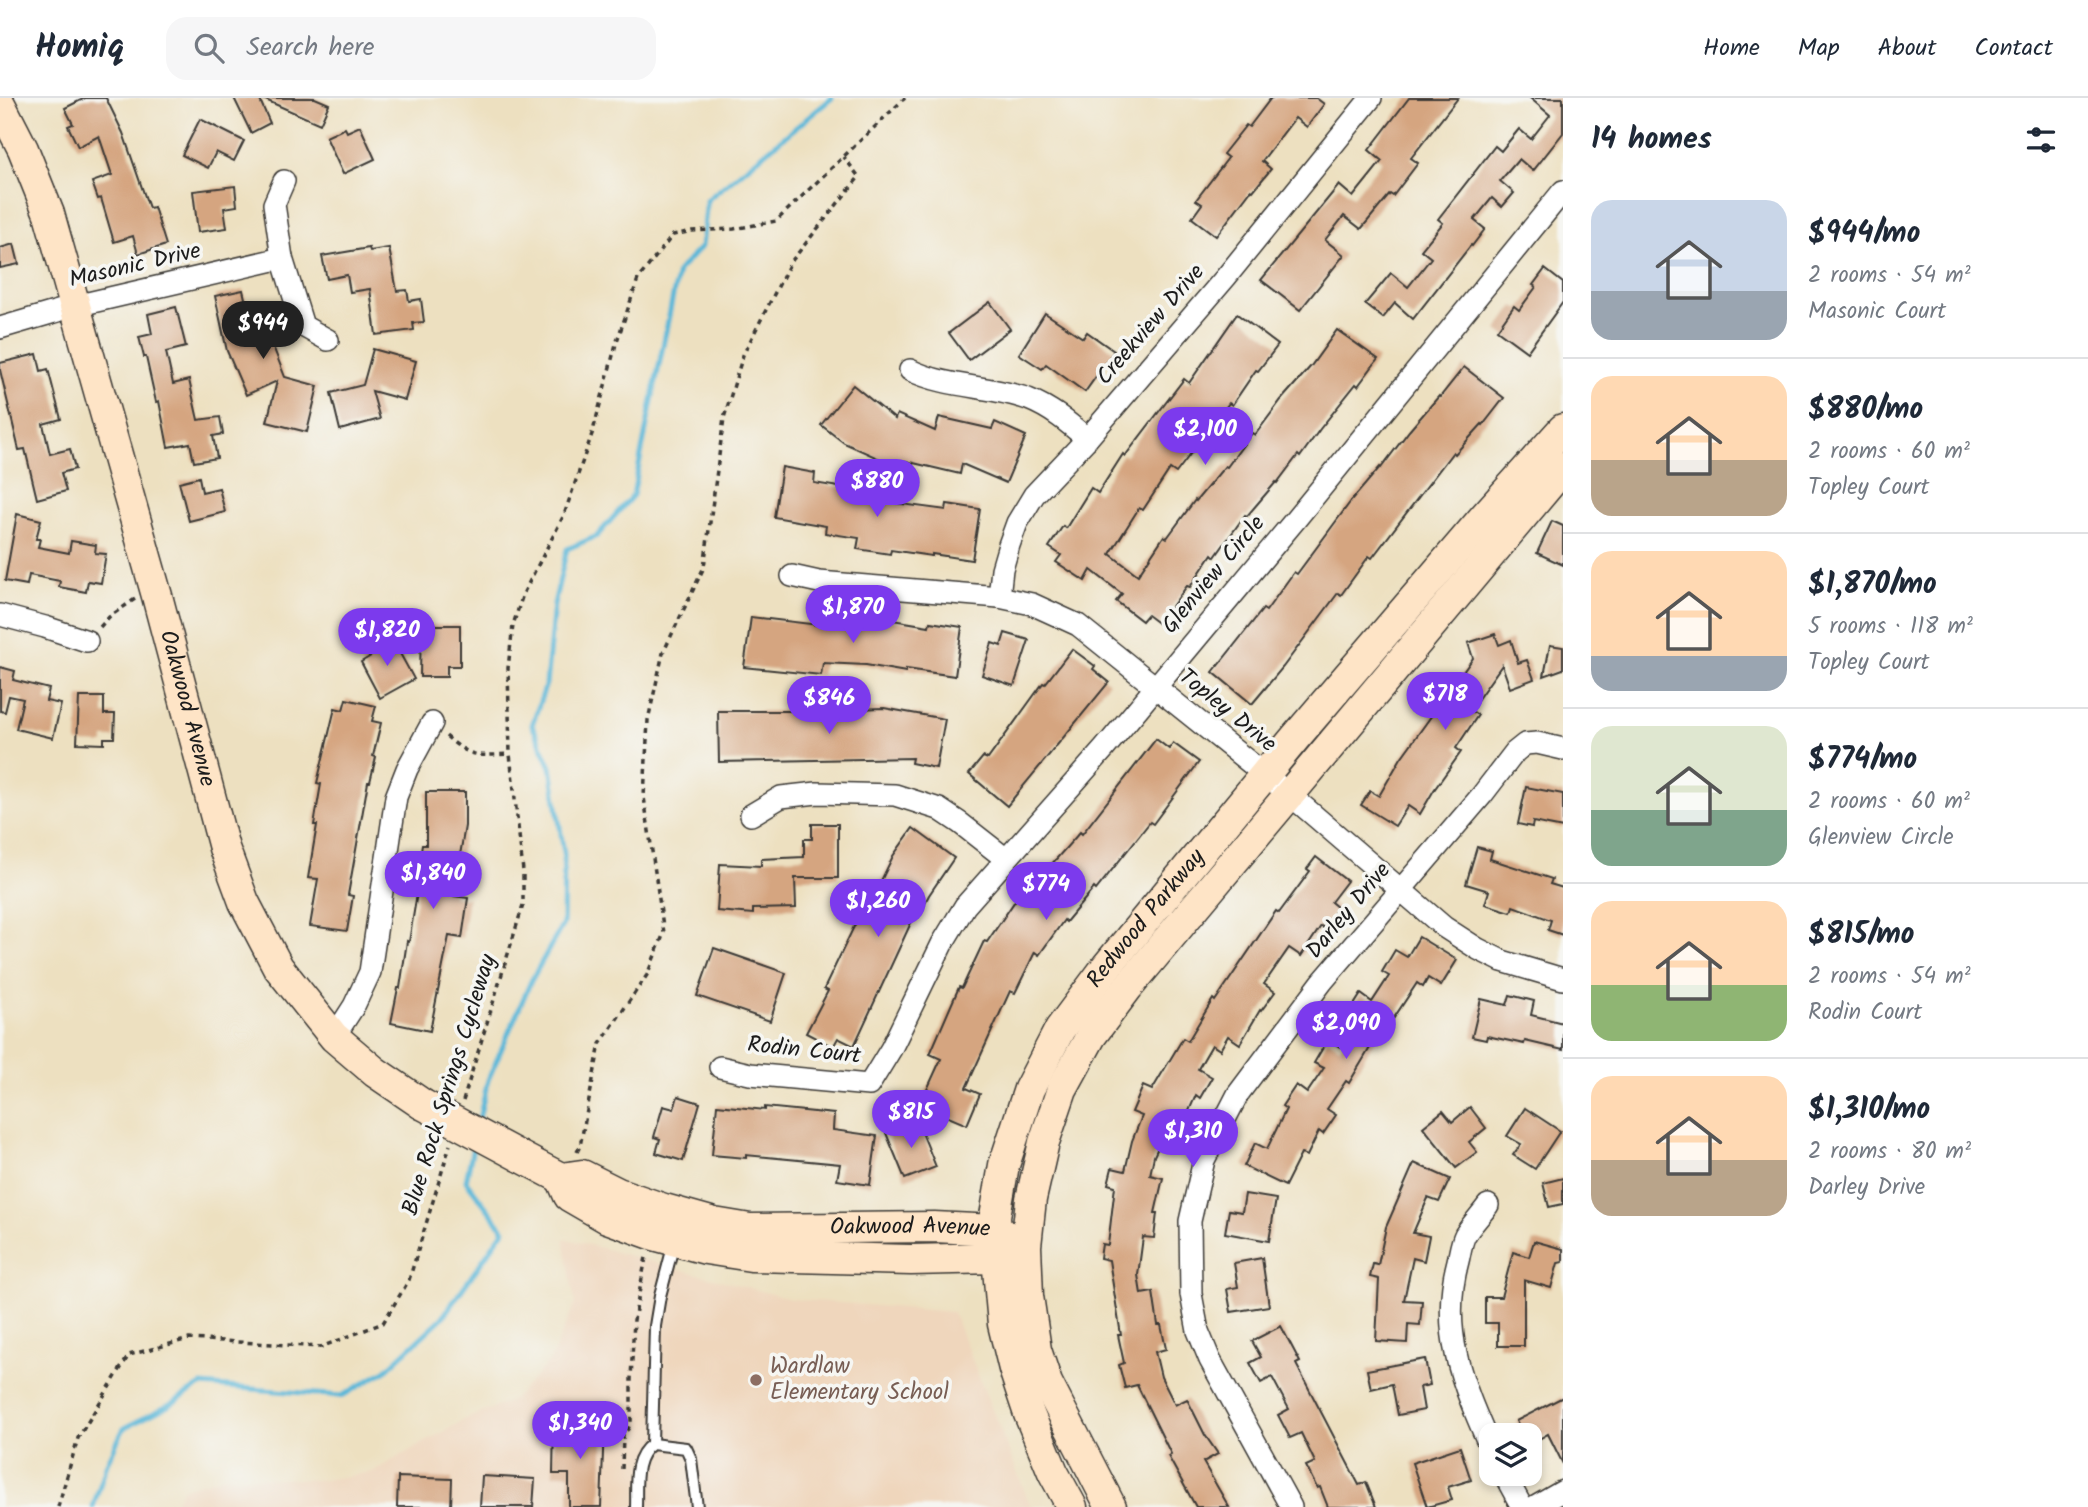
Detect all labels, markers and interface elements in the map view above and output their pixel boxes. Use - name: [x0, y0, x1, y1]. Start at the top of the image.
- search box: [166, 17, 656, 80]
- text: Homiq: [35, 22, 124, 75]
- text: Search here: [246, 27, 374, 69]
- icon: search: [190, 29, 228, 67]
- text: Home: [1703, 29, 1760, 68]
- text: Map: [1798, 29, 1840, 68]
- text: About: [1878, 29, 1936, 68]
- text: Contact: [1974, 29, 2053, 68]
- text: 14 homes: [1591, 116, 1712, 164]
- icon: filters: [2022, 121, 2060, 159]
- text: $944/mo: [1808, 210, 1920, 258]
- icon: home: [1647, 228, 1731, 312]
- street label: Masonic Drive: [66, 233, 204, 299]
- street label: Creekview Drive: [1088, 256, 1214, 394]
- text: 2 rooms · 54 m²: [1808, 258, 1971, 294]
- text: Masonic Court: [1808, 294, 1946, 330]
- pin: $944: [222, 302, 304, 361]
- text: $944: [238, 306, 288, 342]
- text: $880/mo: [1808, 386, 1923, 434]
- icon: home: [1647, 404, 1731, 488]
- pin: $2,100: [1148, 408, 1262, 467]
- text: $2,100: [1173, 412, 1237, 448]
- text: 2 rooms · 60 m²: [1808, 434, 1970, 470]
- pin: $880: [836, 460, 918, 519]
- text: $880: [851, 464, 903, 500]
- text: Topley Court: [1808, 470, 1930, 506]
- street label: Glenview Circle: [1153, 508, 1275, 642]
- text: $1,870/mo: [1808, 561, 1937, 609]
- icon: home: [1647, 579, 1731, 663]
- pin: $1,870: [796, 586, 910, 645]
- text: $1,870: [822, 590, 884, 626]
- pin: $1,820: [330, 608, 444, 668]
- text: 5 rooms · 118 m²: [1808, 609, 1973, 645]
- text: $1,820: [354, 613, 420, 649]
- street label: Oakwood Avenue: [149, 626, 225, 791]
- text: Topley Court: [1808, 645, 1930, 681]
- street label: Topley Drive: [1170, 660, 1284, 762]
- pin: $718: [1404, 672, 1486, 732]
- pin: $846: [788, 676, 870, 736]
- text: $718: [1423, 677, 1468, 713]
- text: $846: [803, 681, 855, 717]
- text: $774/mo: [1808, 736, 1917, 784]
- icon: home: [1647, 754, 1731, 838]
- text: 2 rooms · 60 m²: [1808, 784, 1970, 820]
- text: Glenview Circle: [1808, 820, 1954, 856]
- street label: Redwood Parkway: [1078, 841, 1215, 996]
- pin: $1,840: [376, 852, 490, 911]
- street label: Darley Drive: [1298, 855, 1400, 967]
- text: $1,840: [401, 856, 465, 892]
- pin: $774: [1005, 862, 1087, 922]
- text: $774: [1022, 867, 1070, 903]
- pin: $1,260: [821, 880, 935, 939]
- text: $1,260: [846, 884, 910, 920]
- text: $815/mo: [1808, 911, 1914, 959]
- icon: home: [1647, 929, 1731, 1013]
- street label: Blue Rock Springs Cycleway: [393, 950, 507, 1220]
- text: 2 rooms · 54 m²: [1808, 959, 1971, 995]
- text: Rodin Court: [1808, 995, 1922, 1031]
- pin: $2,090: [1289, 1002, 1403, 1061]
- text: $2,090: [1312, 1006, 1380, 1042]
- street label: Rodin Court: [745, 1027, 864, 1075]
- text: $1,310/mo: [1808, 1086, 1930, 1134]
- pin: $815: [870, 1090, 952, 1150]
- text: $815: [888, 1095, 934, 1131]
- icon: home: [1647, 1104, 1731, 1188]
- pin: $1,310: [1136, 1110, 1250, 1169]
- text: $1,310: [1164, 1114, 1222, 1150]
- text: 2 rooms · 80 m²: [1808, 1134, 1971, 1170]
- text: Darley Drive: [1808, 1170, 1925, 1206]
- street label: Oakwood Avenue: [830, 1209, 991, 1248]
- place label: Wardlaw Elementary School: [770, 1349, 949, 1411]
- marker: Wardlaw Elementary School: [748, 1372, 764, 1388]
- pin: $1,340: [523, 1402, 637, 1461]
- text: $1,340: [548, 1406, 612, 1442]
- map controls: [1479, 1423, 1542, 1486]
- button: layers: [1479, 1423, 1542, 1486]

